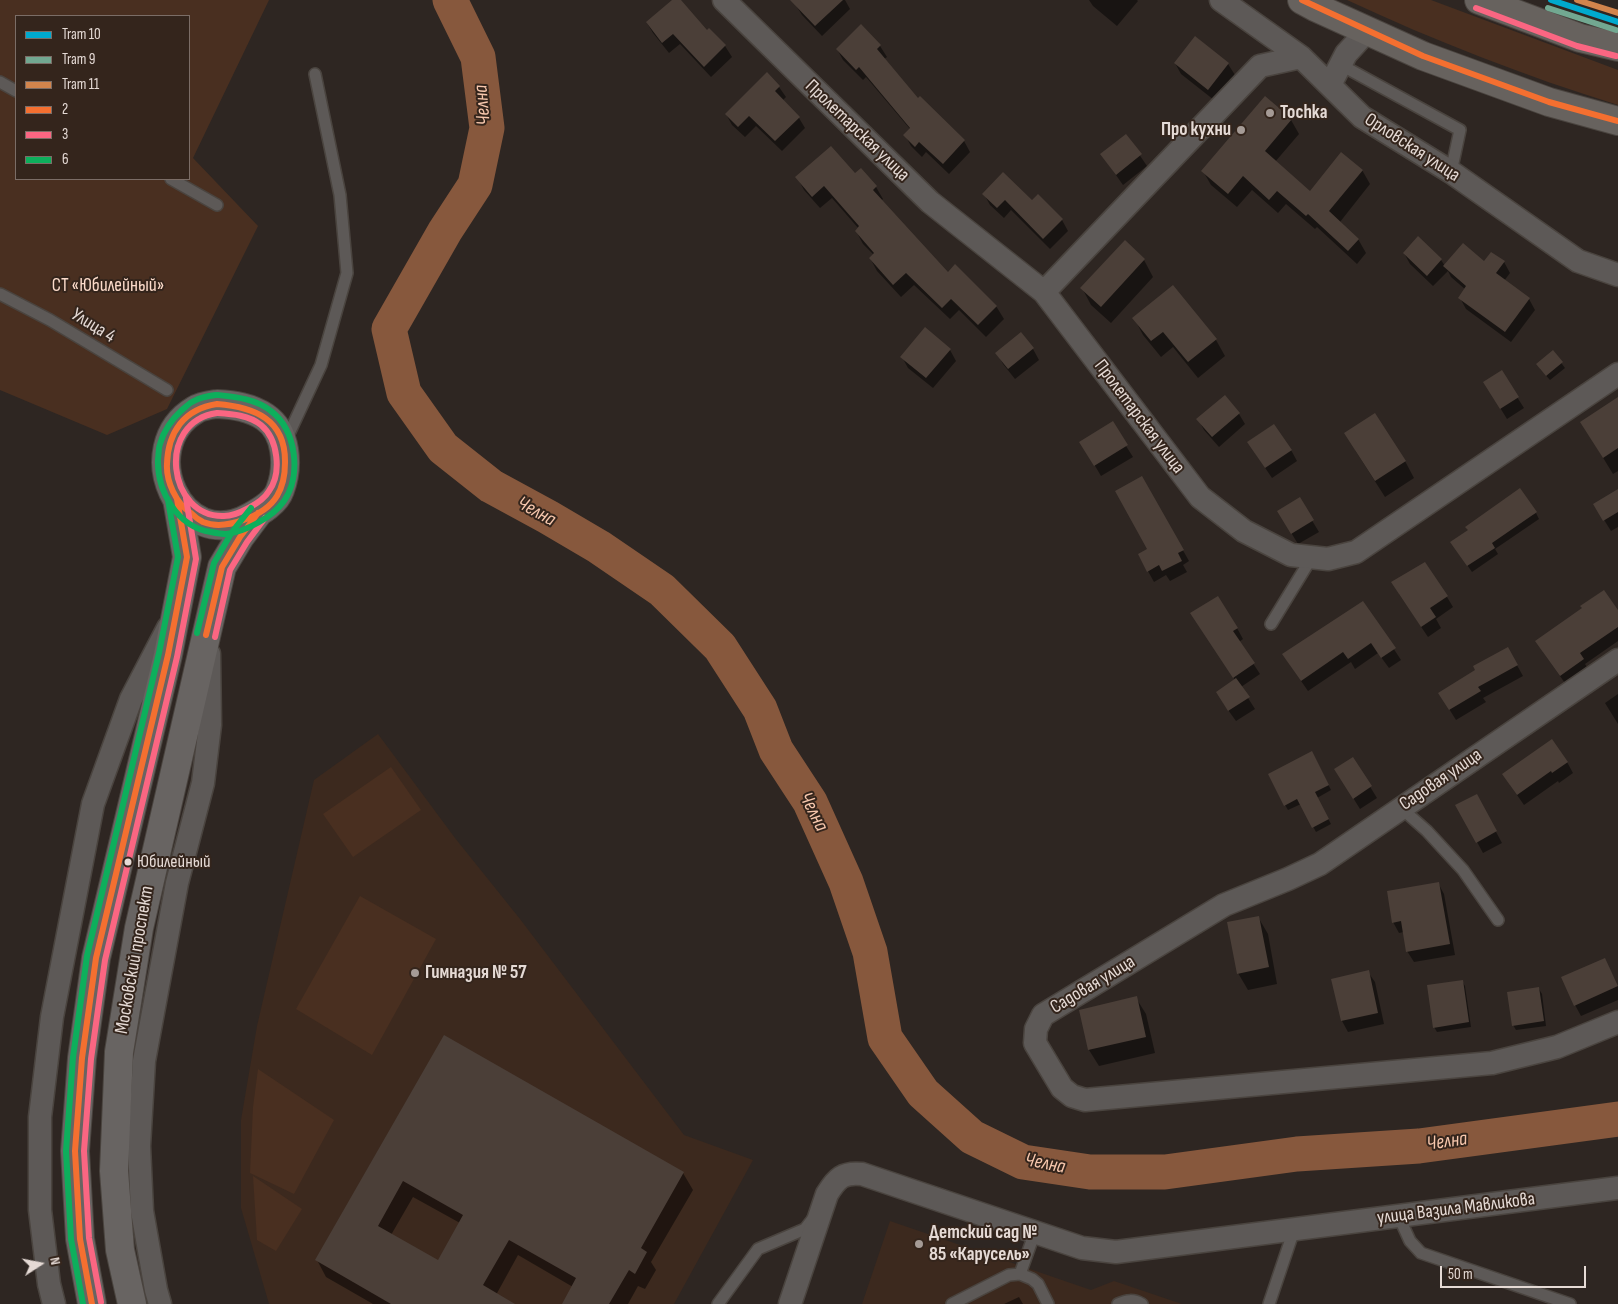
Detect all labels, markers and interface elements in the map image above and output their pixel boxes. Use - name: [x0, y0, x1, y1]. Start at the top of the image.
- legend: [15, 15, 190, 180]
- text: Tram 10: [62, 25, 101, 44]
- text: Tram 9: [62, 50, 95, 69]
- text: Tram 11: [62, 75, 99, 94]
- street label: Пролетарская улица: [800, 75, 914, 187]
- water label: Челна: [469, 84, 497, 126]
- text: 2: [62, 100, 68, 119]
- place label: Tochka: [1280, 102, 1328, 124]
- marker: Tochka: [1264, 107, 1276, 119]
- street label: Орловская улица: [1360, 109, 1464, 187]
- place label: Про кухни: [1161, 119, 1231, 141]
- marker: Про кухни: [1235, 124, 1247, 136]
- text: 3: [62, 125, 68, 144]
- text: 6: [62, 150, 69, 169]
- park label: СТ «Юбилейный»: [52, 275, 164, 297]
- street label: Улица 4: [67, 304, 119, 348]
- street label: Пролетарская улица: [1089, 356, 1189, 478]
- water label: Челна: [512, 492, 560, 532]
- street label: Садовая улица: [1395, 744, 1487, 816]
- water label: Челна: [793, 788, 833, 836]
- place label: Юбилейный: [137, 851, 210, 873]
- marker: Юбилейный: [123, 857, 133, 867]
- street label: Московский проспект: [111, 884, 159, 1036]
- street label: Садовая улица: [1047, 951, 1139, 1019]
- place label: Гимназия № 57: [425, 962, 526, 984]
- marker: Гимназия № 57: [409, 967, 421, 979]
- water label: Челна: [1425, 1127, 1469, 1157]
- water label: Челна: [1023, 1148, 1067, 1180]
- street label: улица Вазила Мавликова: [1376, 1188, 1536, 1230]
- place label: Детский сад № 85 «Карусель»: [929, 1222, 1037, 1266]
- marker: Детский сад № 85 «Карусель»: [913, 1238, 925, 1250]
- north arrow: [15, 1239, 65, 1289]
- text: N: [46, 1256, 64, 1266]
- scale bar: [1443, 1256, 1589, 1288]
- text: 50 m: [1448, 1265, 1473, 1284]

